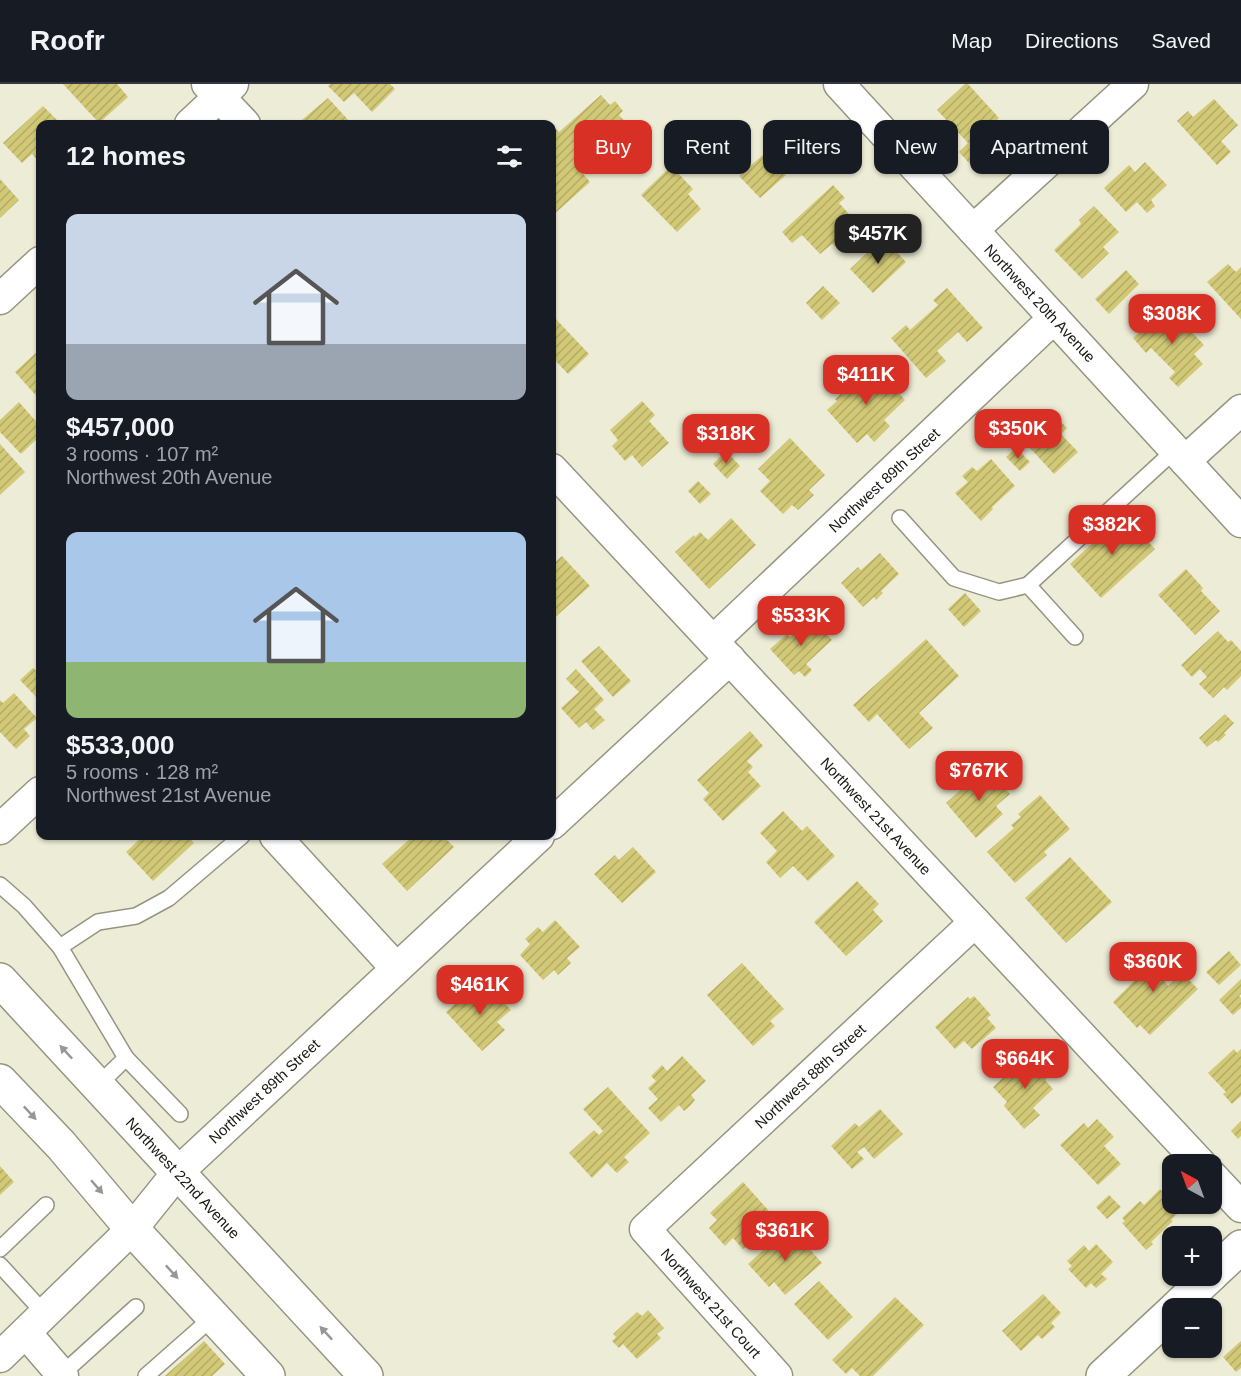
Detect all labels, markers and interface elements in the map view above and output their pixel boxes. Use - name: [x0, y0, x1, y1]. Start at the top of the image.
- text: Roofr: [30, 25, 105, 56]
- text: Map: [951, 29, 992, 52]
- text: Directions: [1025, 29, 1118, 52]
- text: Saved: [1151, 29, 1211, 52]
- chip: Buy: [574, 120, 652, 174]
- chip: Rent: [664, 120, 751, 174]
- chip: Filters: [763, 120, 862, 174]
- chip: New: [874, 120, 958, 174]
- chip: Apartment: [970, 120, 1109, 174]
- icon: filters: [493, 140, 526, 173]
- text: 12 homes: [66, 141, 186, 171]
- pin: $457K: [836, 214, 920, 265]
- text: $457K: [849, 222, 907, 244]
- street label: Northwest 20th Avenue: [981, 241, 1099, 365]
- icon: home: [242, 253, 350, 361]
- pin: $308K: [1130, 294, 1214, 345]
- text: $308K: [1143, 302, 1201, 324]
- pin: $411K: [824, 355, 908, 406]
- text: $411K: [837, 363, 895, 385]
- pin: $350K: [976, 409, 1060, 460]
- text: $457,000: [66, 412, 174, 442]
- pin: $318K: [684, 414, 768, 465]
- text: $350K: [989, 417, 1047, 439]
- text: $318K: [697, 422, 755, 444]
- street label: Northwest 89th Street: [825, 424, 943, 536]
- text: 3 rooms · 107 m²: [66, 443, 218, 465]
- text: Northwest 20th Avenue: [66, 466, 272, 488]
- pin: $382K: [1070, 505, 1154, 556]
- text: $382K: [1083, 513, 1141, 535]
- icon: home: [242, 571, 350, 679]
- pin: $533K: [759, 596, 843, 647]
- text: $533K: [772, 604, 830, 626]
- text: $533,000: [66, 730, 174, 760]
- pin: $767K: [937, 751, 1021, 802]
- street label: Northwest 21st Avenue: [817, 754, 935, 878]
- text: $767K: [950, 759, 1008, 781]
- text: 5 rooms · 128 m²: [66, 761, 218, 783]
- text: Northwest 21st Avenue: [66, 784, 271, 806]
- pin: $360K: [1111, 942, 1195, 993]
- text: $360K: [1124, 950, 1182, 972]
- pin: $461K: [438, 965, 522, 1016]
- text: $461K: [451, 973, 509, 995]
- street label: Northwest 88th Street: [751, 1020, 869, 1132]
- street label: Northwest 89th Street: [205, 1035, 323, 1147]
- pin: $664K: [983, 1039, 1067, 1090]
- one-way arrow: [59, 1045, 73, 1060]
- text: $664K: [996, 1047, 1054, 1069]
- one-way arrow: [23, 1106, 37, 1120]
- street label: Northwest 22nd Avenue: [123, 1114, 243, 1242]
- north arrow: [1162, 1154, 1222, 1214]
- map controls: [1162, 1154, 1222, 1358]
- one-way arrow: [90, 1179, 103, 1195]
- pin: $361K: [743, 1211, 827, 1262]
- text: $361K: [756, 1219, 814, 1241]
- button: +: [1162, 1226, 1222, 1286]
- street label: Northwest 21st Court: [658, 1245, 765, 1362]
- one-way arrow: [165, 1264, 178, 1279]
- button: −: [1162, 1298, 1222, 1358]
- one-way arrow: [320, 1326, 333, 1341]

